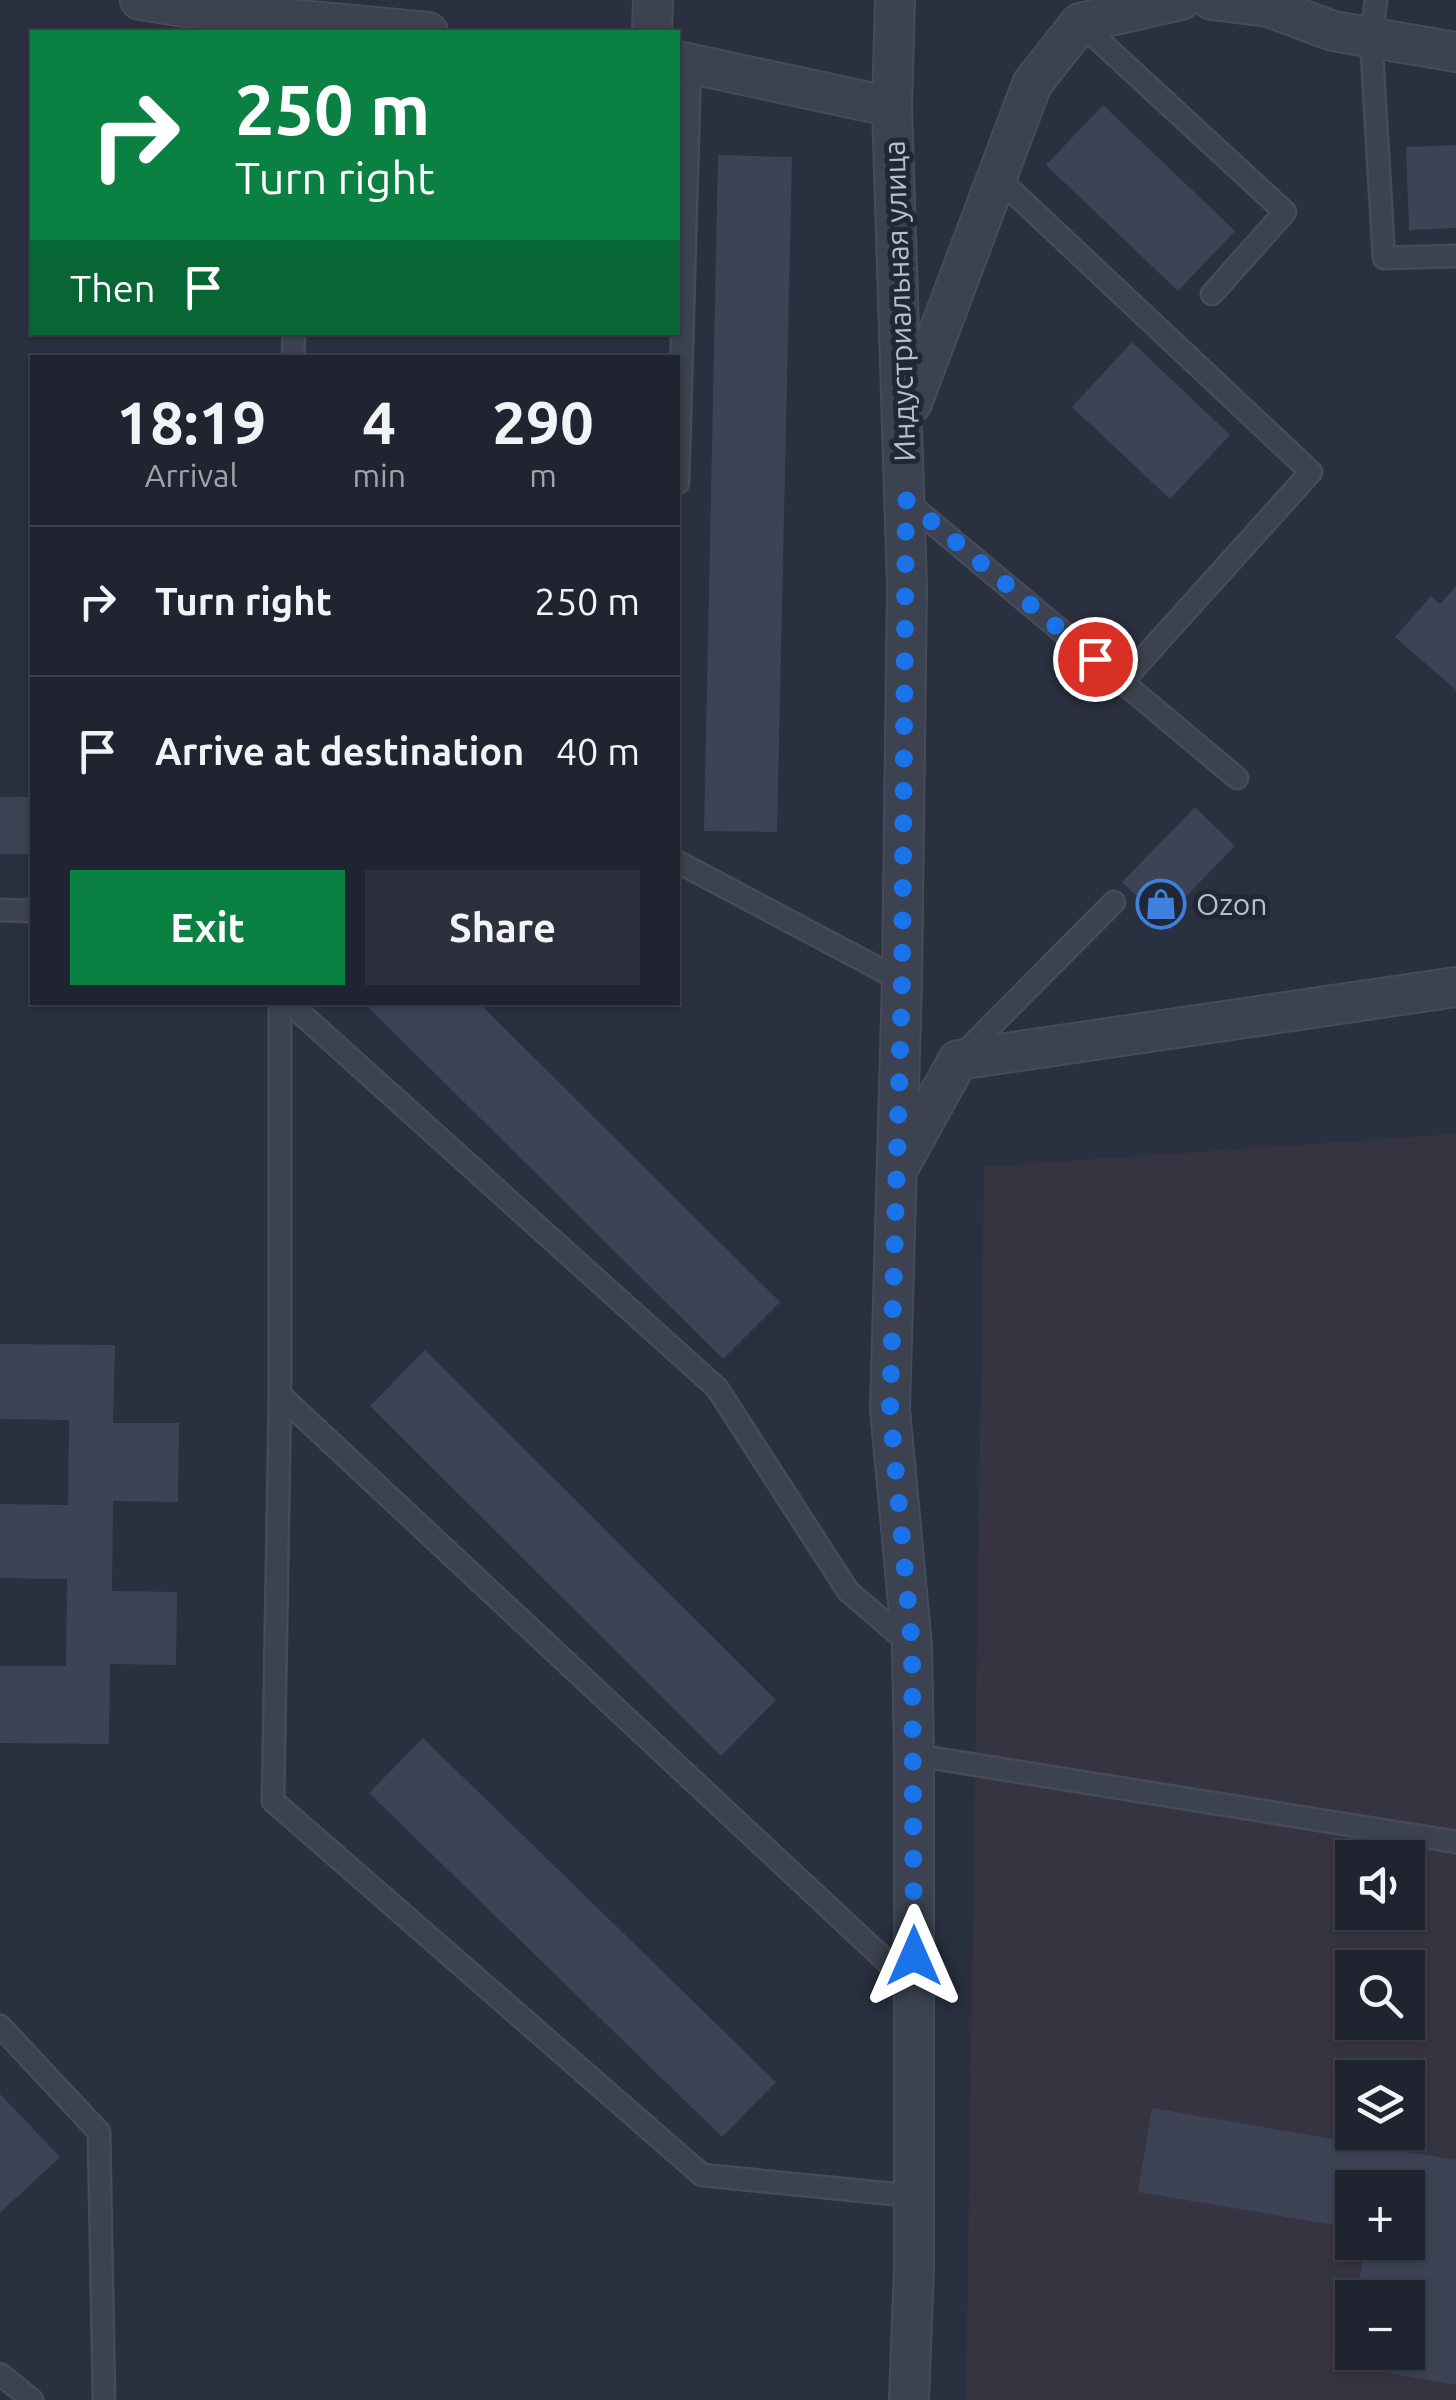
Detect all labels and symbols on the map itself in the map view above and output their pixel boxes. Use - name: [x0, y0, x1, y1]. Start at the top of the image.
- street label: Индустриальная улица: [876, 140, 922, 462]
- pin: [1053, 617, 1138, 702]
- shop icon: Ozon: [1135, 878, 1187, 930]
- place label: Ozon: [1196, 887, 1267, 921]
- position arrow: [862, 1904, 966, 2008]

